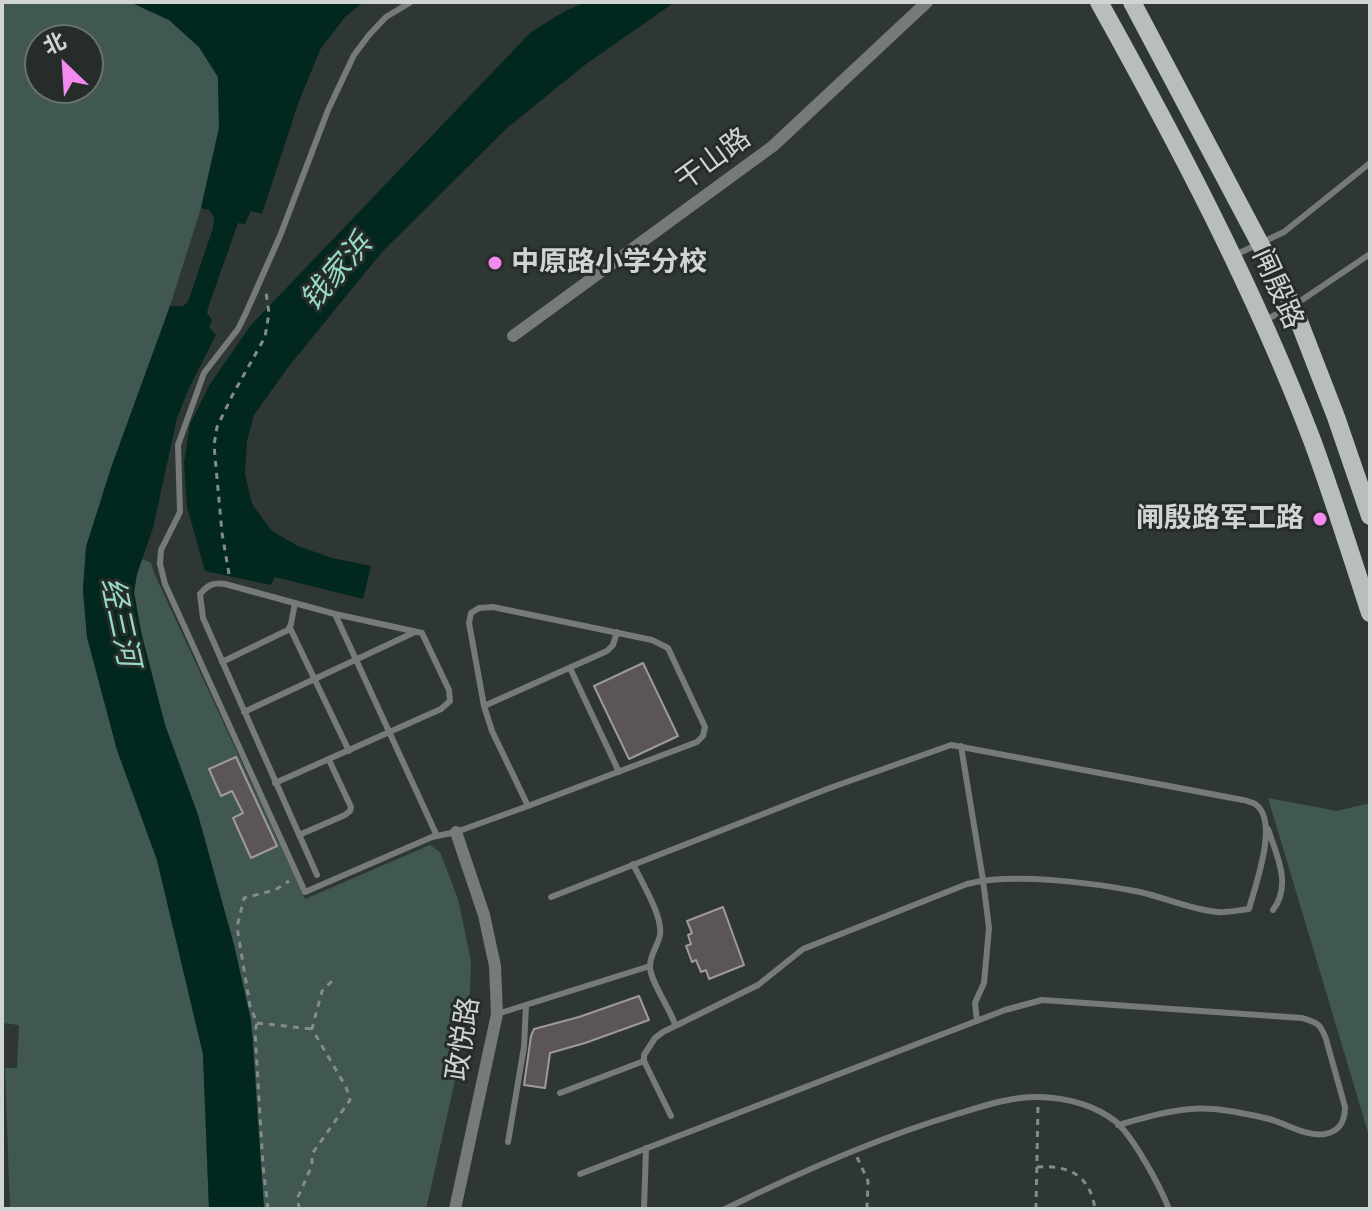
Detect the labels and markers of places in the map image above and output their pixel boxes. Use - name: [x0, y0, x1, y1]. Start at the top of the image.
- place label: 中原路小学分校: [511, 246, 707, 280]
- marker: 中原路小学分校: [486, 254, 504, 272]
- place label: 闸殷路军工路: [1136, 502, 1304, 536]
- marker: 闸殷路军工路: [1311, 510, 1329, 528]

